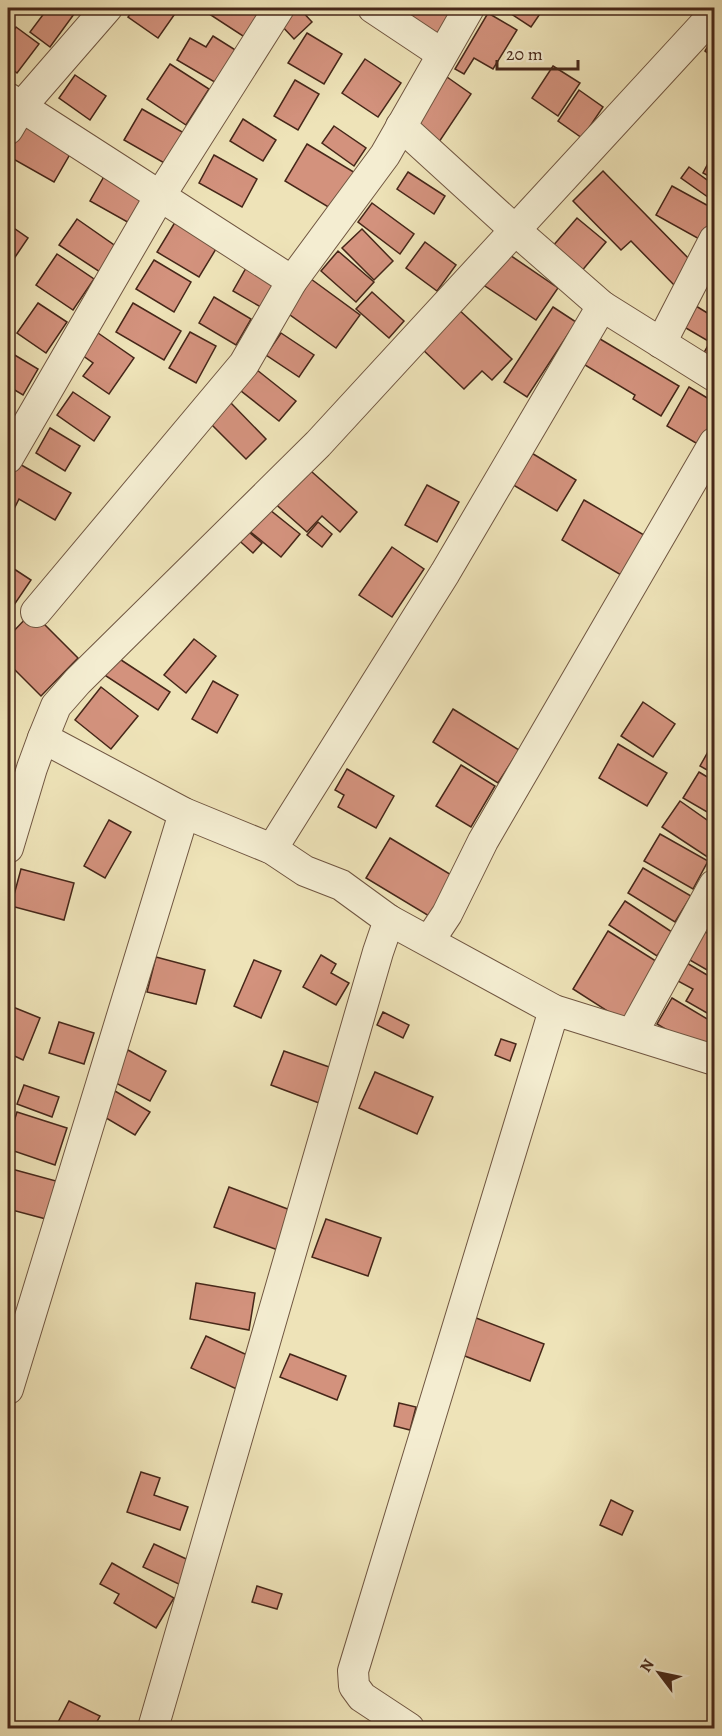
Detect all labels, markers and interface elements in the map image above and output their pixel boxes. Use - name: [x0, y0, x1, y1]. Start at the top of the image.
- scale bar: [497, 33, 578, 71]
- text: 20 m: [506, 42, 543, 66]
- north arrow: [629, 1643, 689, 1703]
- text: N: [635, 1655, 660, 1676]

